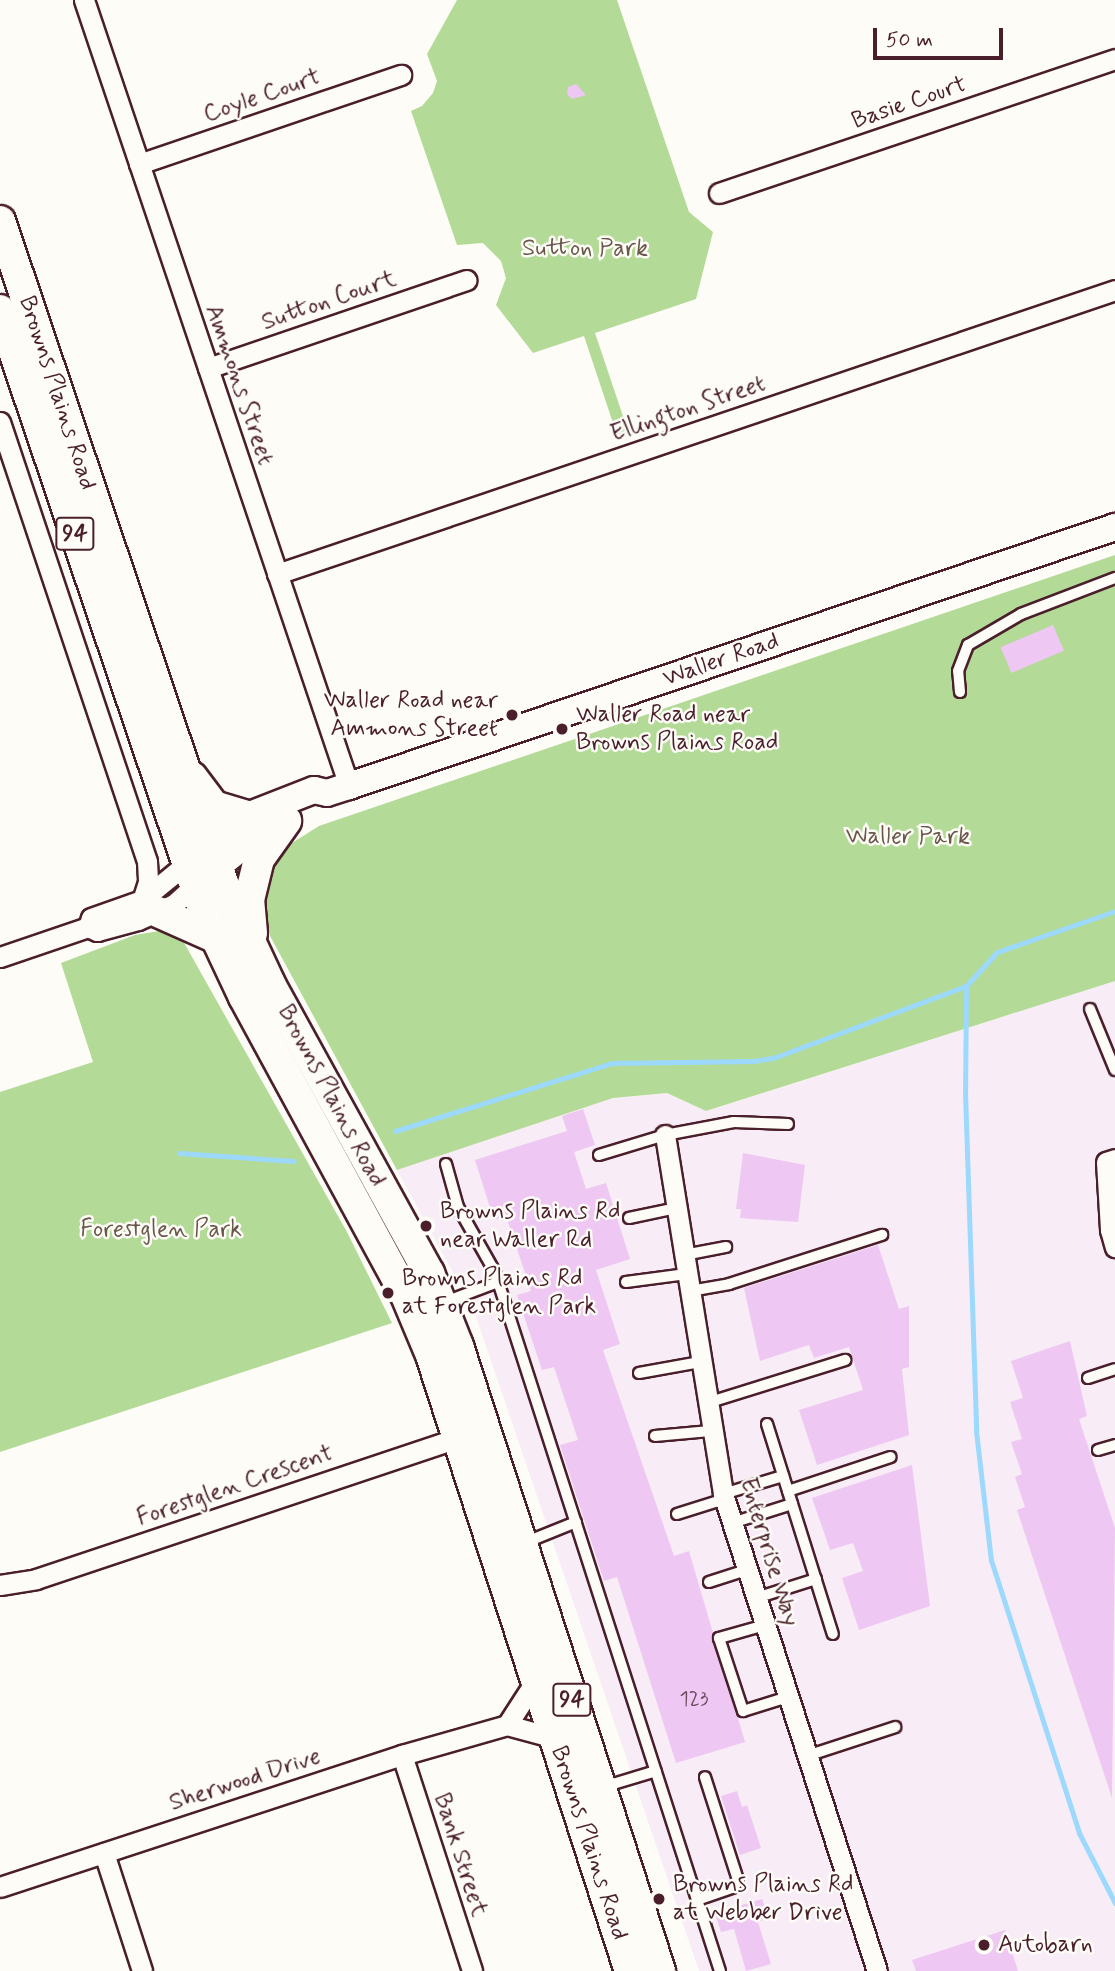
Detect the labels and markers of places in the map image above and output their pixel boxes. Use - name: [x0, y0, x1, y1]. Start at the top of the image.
- place label: Waller Road near Ammons Street: [325, 687, 498, 743]
- place label: Waller Road near Browns Plains Road: [576, 701, 778, 757]
- marker: Waller Road near Ammons Street: [504, 707, 520, 723]
- marker: Waller Road near Browns Plains Road: [554, 721, 570, 737]
- place label: Browns Plains Rd near Waller Rd: [440, 1198, 620, 1254]
- marker: Browns Plains Rd near Waller Rd: [418, 1218, 434, 1234]
- place label: Browns Plains Rd at Forestglen Park: [402, 1265, 595, 1321]
- marker: Browns Plains Rd at Forestglen Park: [380, 1285, 396, 1301]
- place label: Browns Plains Rd at Webber Drive: [673, 1871, 853, 1927]
- marker: Browns Plains Rd at Webber Drive: [651, 1891, 667, 1907]
- place label: Autobarn: [998, 1931, 1093, 1959]
- marker: Autobarn: [976, 1937, 992, 1953]

